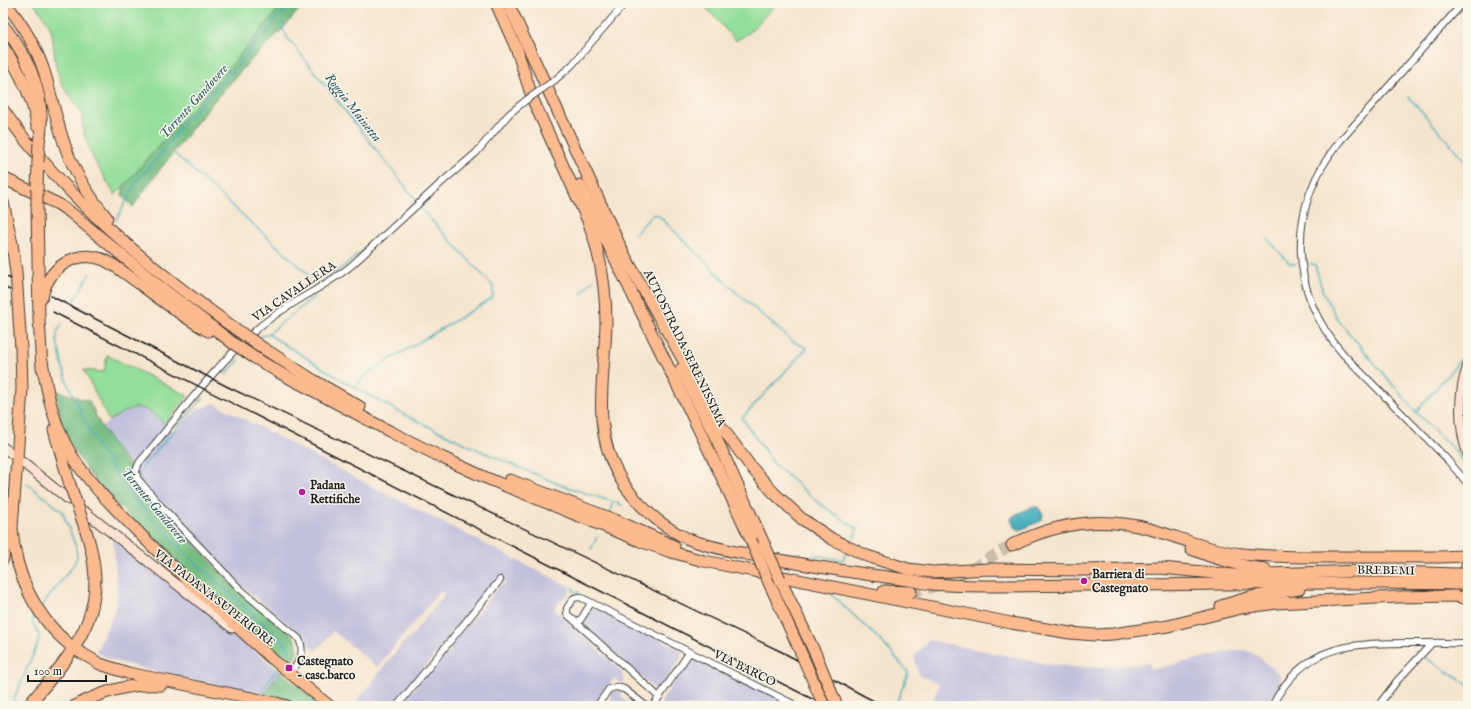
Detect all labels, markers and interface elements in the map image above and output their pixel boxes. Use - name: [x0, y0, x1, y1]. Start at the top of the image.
- water label: Torrente Gandovere: [156, 61, 233, 143]
- water label: Roggia Mainetta: [320, 70, 385, 146]
- street label: VIA CAVALLERA: [249, 257, 340, 326]
- street label: AUTOSTRADA SERENISSIMA: [639, 266, 730, 430]
- water label: Torrente Gandovere: [117, 464, 191, 548]
- place label: Padana Rettifiche: [310, 478, 361, 507]
- marker: Padana Rettifiche: [297, 487, 307, 497]
- street label: VIA PADANA SUPERIORE: [150, 546, 278, 650]
- street label: BREBEMI: [1357, 562, 1415, 579]
- place label: Barriera di Castegnato: [1092, 567, 1149, 597]
- marker: Barriera di Castegnato: [1079, 576, 1089, 586]
- street label: VIA BARCO: [710, 647, 778, 690]
- place label: Castegnato - casc.barco: [297, 654, 356, 683]
- scale bar: [28, 657, 106, 683]
- marker: Castegnato - casc.barco: [284, 663, 294, 673]
- text: 100 m: [34, 664, 62, 679]

